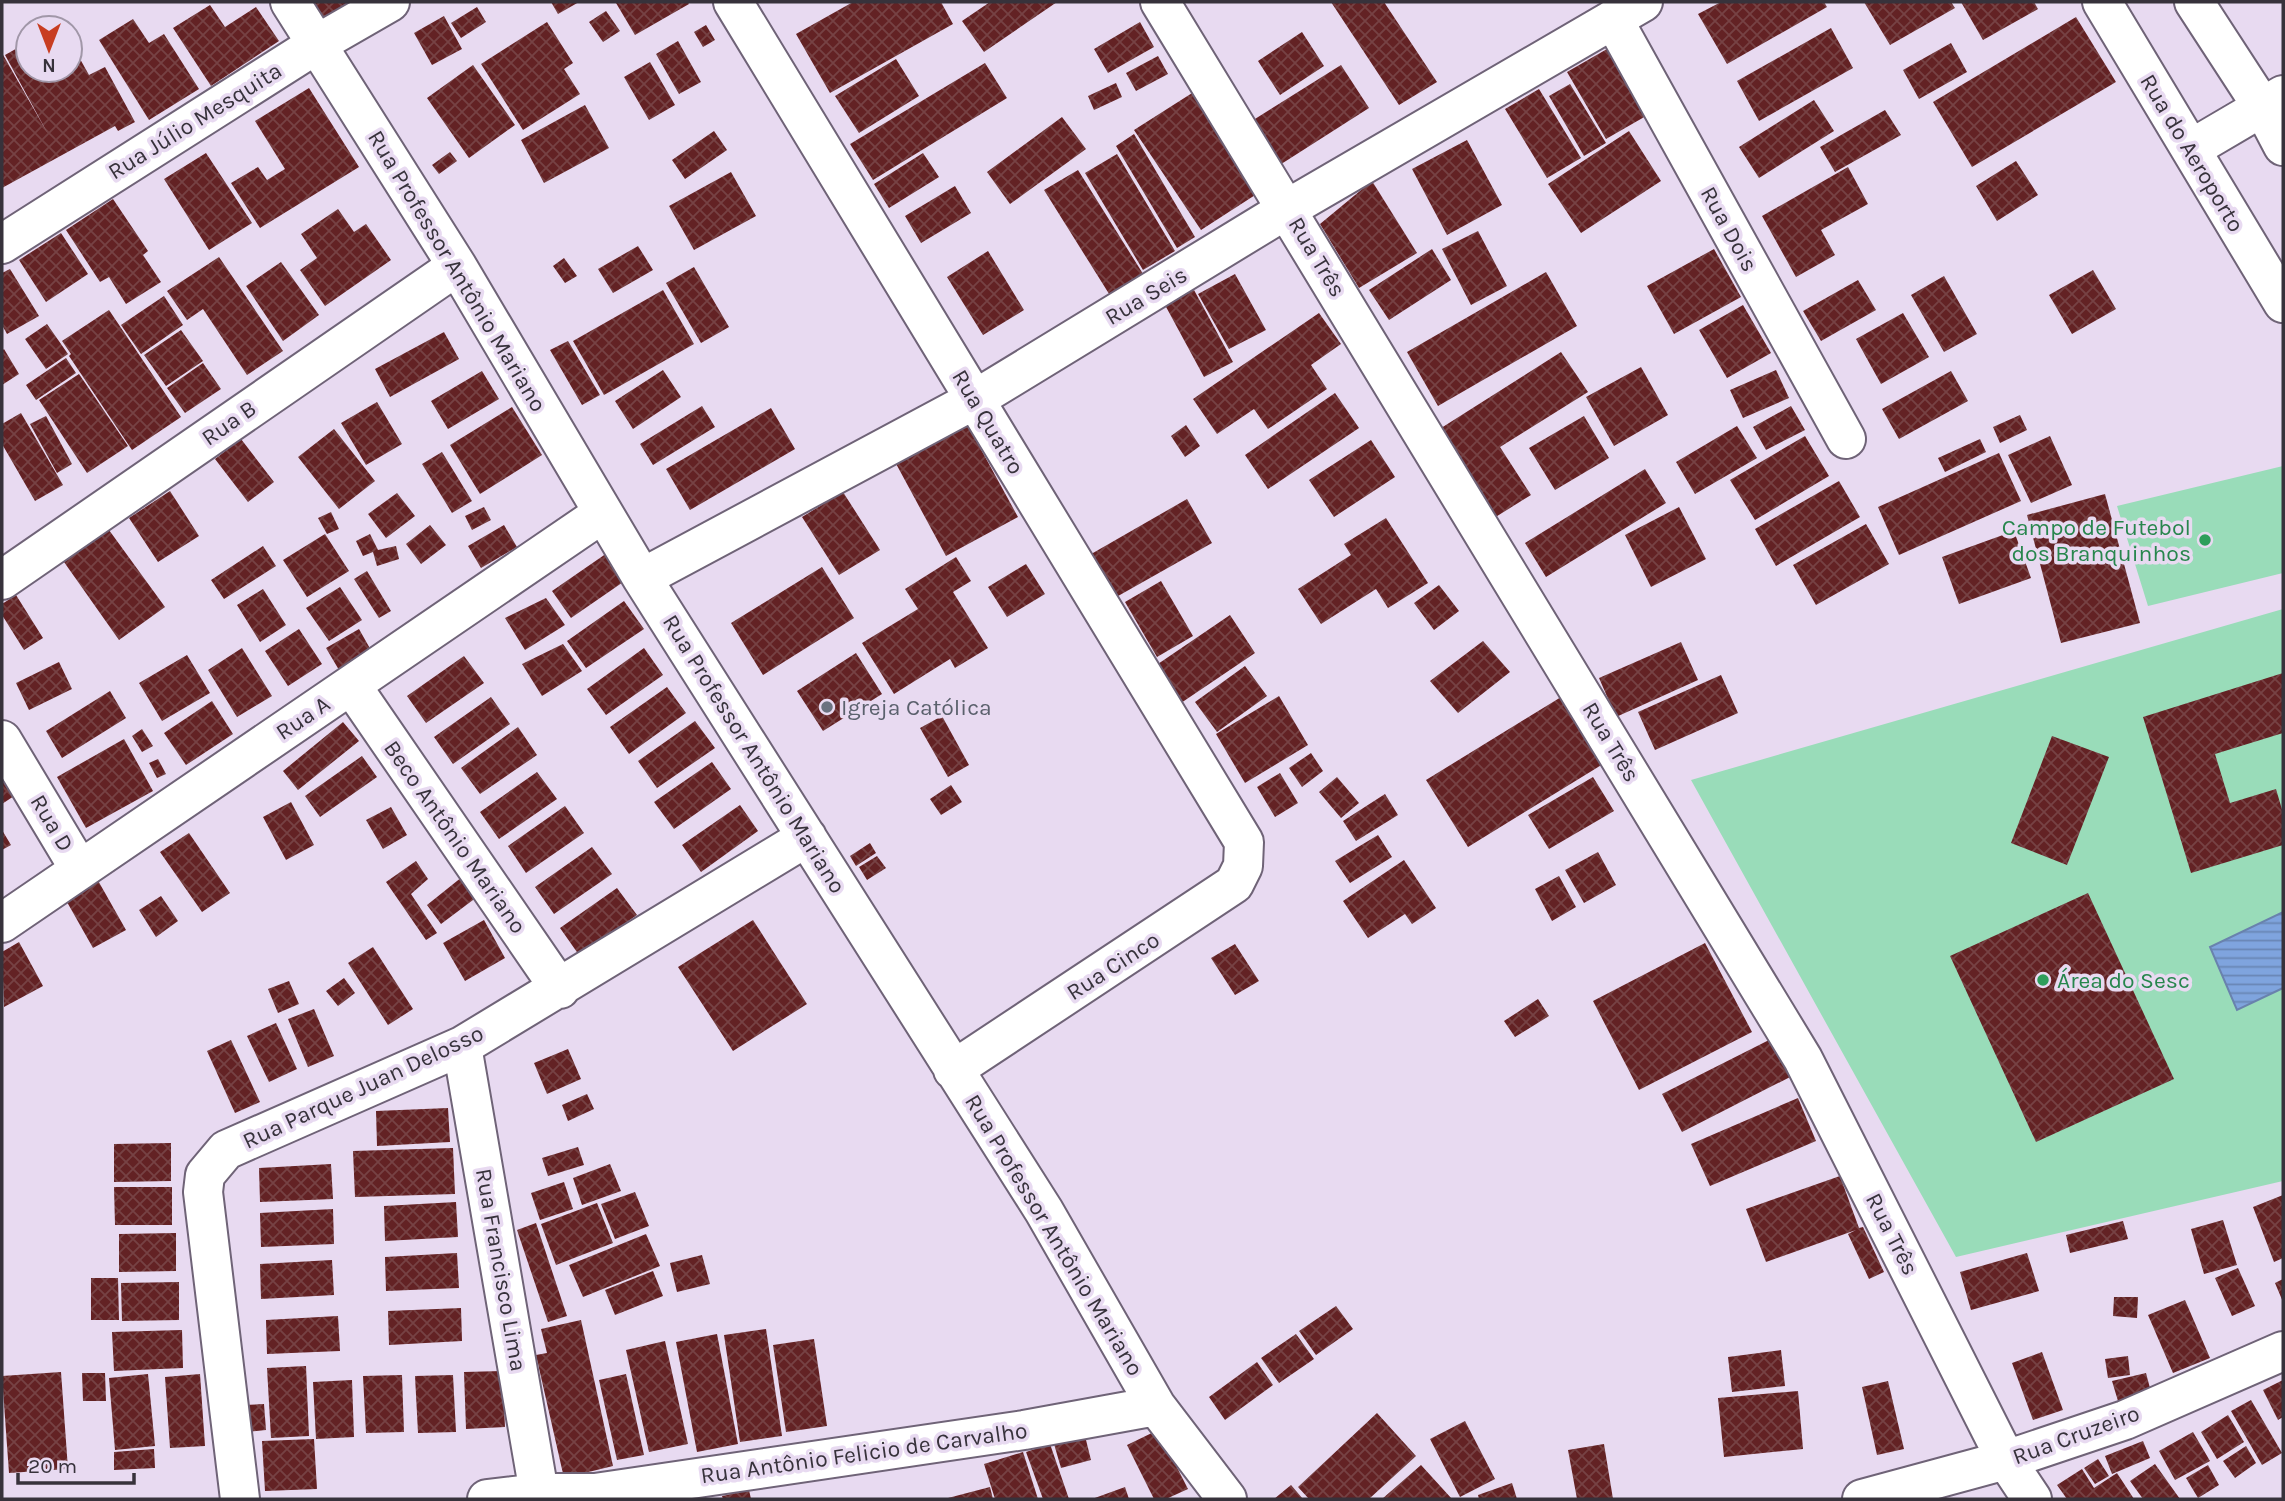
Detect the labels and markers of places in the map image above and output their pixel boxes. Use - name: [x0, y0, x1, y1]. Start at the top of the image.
- place label: Campo de Futebol dos Branquinhos: [2002, 514, 2191, 567]
- marker: Campo de Futebol dos Branquinhos: [2197, 532, 2213, 548]
- place label: Igreja Católica: [841, 694, 992, 721]
- marker: Igreja Católica: [819, 699, 835, 715]
- place label: Área do Sesc: [2057, 967, 2190, 994]
- marker: Área do Sesc: [2035, 972, 2051, 988]

